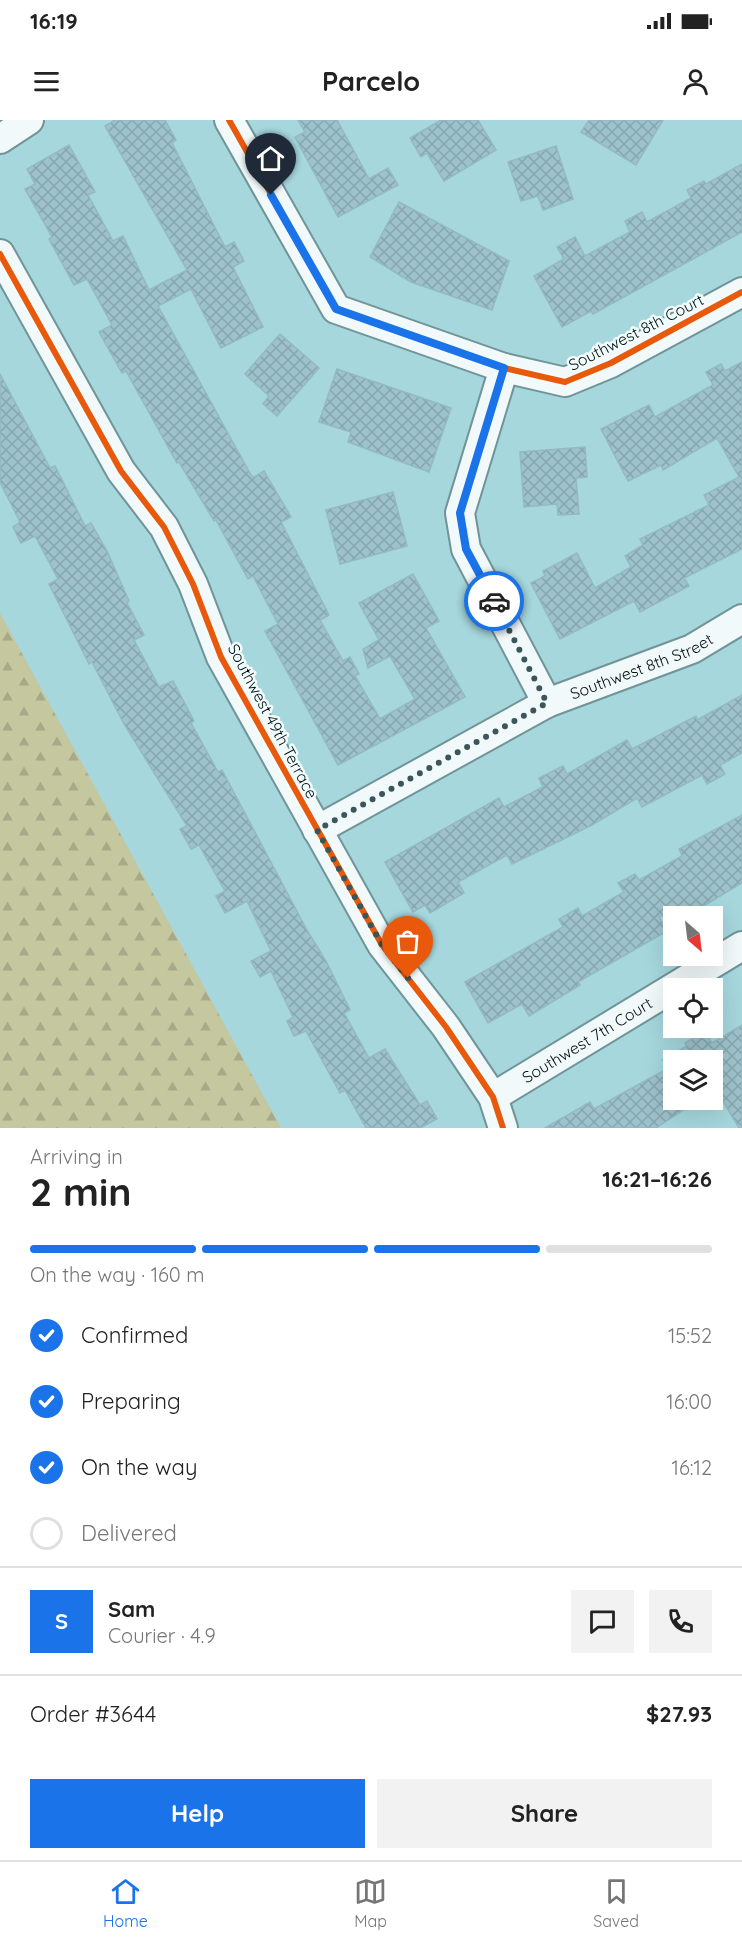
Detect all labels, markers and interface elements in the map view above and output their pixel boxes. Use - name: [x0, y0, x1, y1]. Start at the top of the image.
- text: 16:19: [30, 7, 78, 35]
- text: Parcelo: [322, 64, 420, 98]
- icon: menu: [30, 65, 63, 98]
- icon: person: [679, 65, 712, 98]
- pin: [245, 133, 296, 195]
- icon: home: [254, 142, 287, 175]
- street label: Southwest 8th Court: [565, 289, 707, 375]
- courier: [464, 571, 524, 631]
- icon: car: [478, 585, 511, 618]
- street label: Southwest 8th Street: [567, 629, 716, 704]
- street label: Southwest 49th Terrace: [224, 640, 322, 802]
- north arrow: [663, 906, 723, 966]
- map controls: [663, 906, 723, 1110]
- pin: [382, 916, 433, 978]
- icon: bag: [391, 925, 424, 958]
- button: locate: [663, 978, 723, 1038]
- street label: Southwest 7th Court: [518, 993, 656, 1087]
- button: layers: [663, 1050, 723, 1110]
- text: Arriving in: [30, 1144, 123, 1169]
- text: 16:21–16:26: [602, 1165, 712, 1193]
- text: 2 min: [30, 1167, 132, 1216]
- text: On the way · 160 m: [30, 1262, 204, 1287]
- icon: check: [30, 1319, 63, 1352]
- text: Confirmed: [81, 1321, 188, 1349]
- text: 15:52: [668, 1323, 712, 1348]
- icon: check: [30, 1385, 63, 1418]
- text: Preparing: [81, 1387, 181, 1415]
- text: 16:00: [666, 1389, 712, 1414]
- icon: check: [30, 1451, 63, 1484]
- text: On the way: [81, 1453, 197, 1481]
- text: 16:12: [672, 1455, 712, 1480]
- text: Delivered: [81, 1519, 177, 1547]
- button: chat: [571, 1590, 634, 1653]
- button: phone: [649, 1590, 712, 1653]
- text: Sam: [108, 1595, 155, 1623]
- text: S: [55, 1607, 68, 1635]
- text: Courier · 4.9: [108, 1623, 216, 1648]
- text: Order #3644: [30, 1700, 156, 1728]
- text: $27.93: [646, 1700, 712, 1728]
- button: Help: [30, 1779, 365, 1848]
- button: Share: [377, 1779, 712, 1848]
- tab: Home: [103, 1875, 148, 1931]
- tab: Map: [354, 1875, 387, 1931]
- tab: Saved: [593, 1875, 639, 1931]

